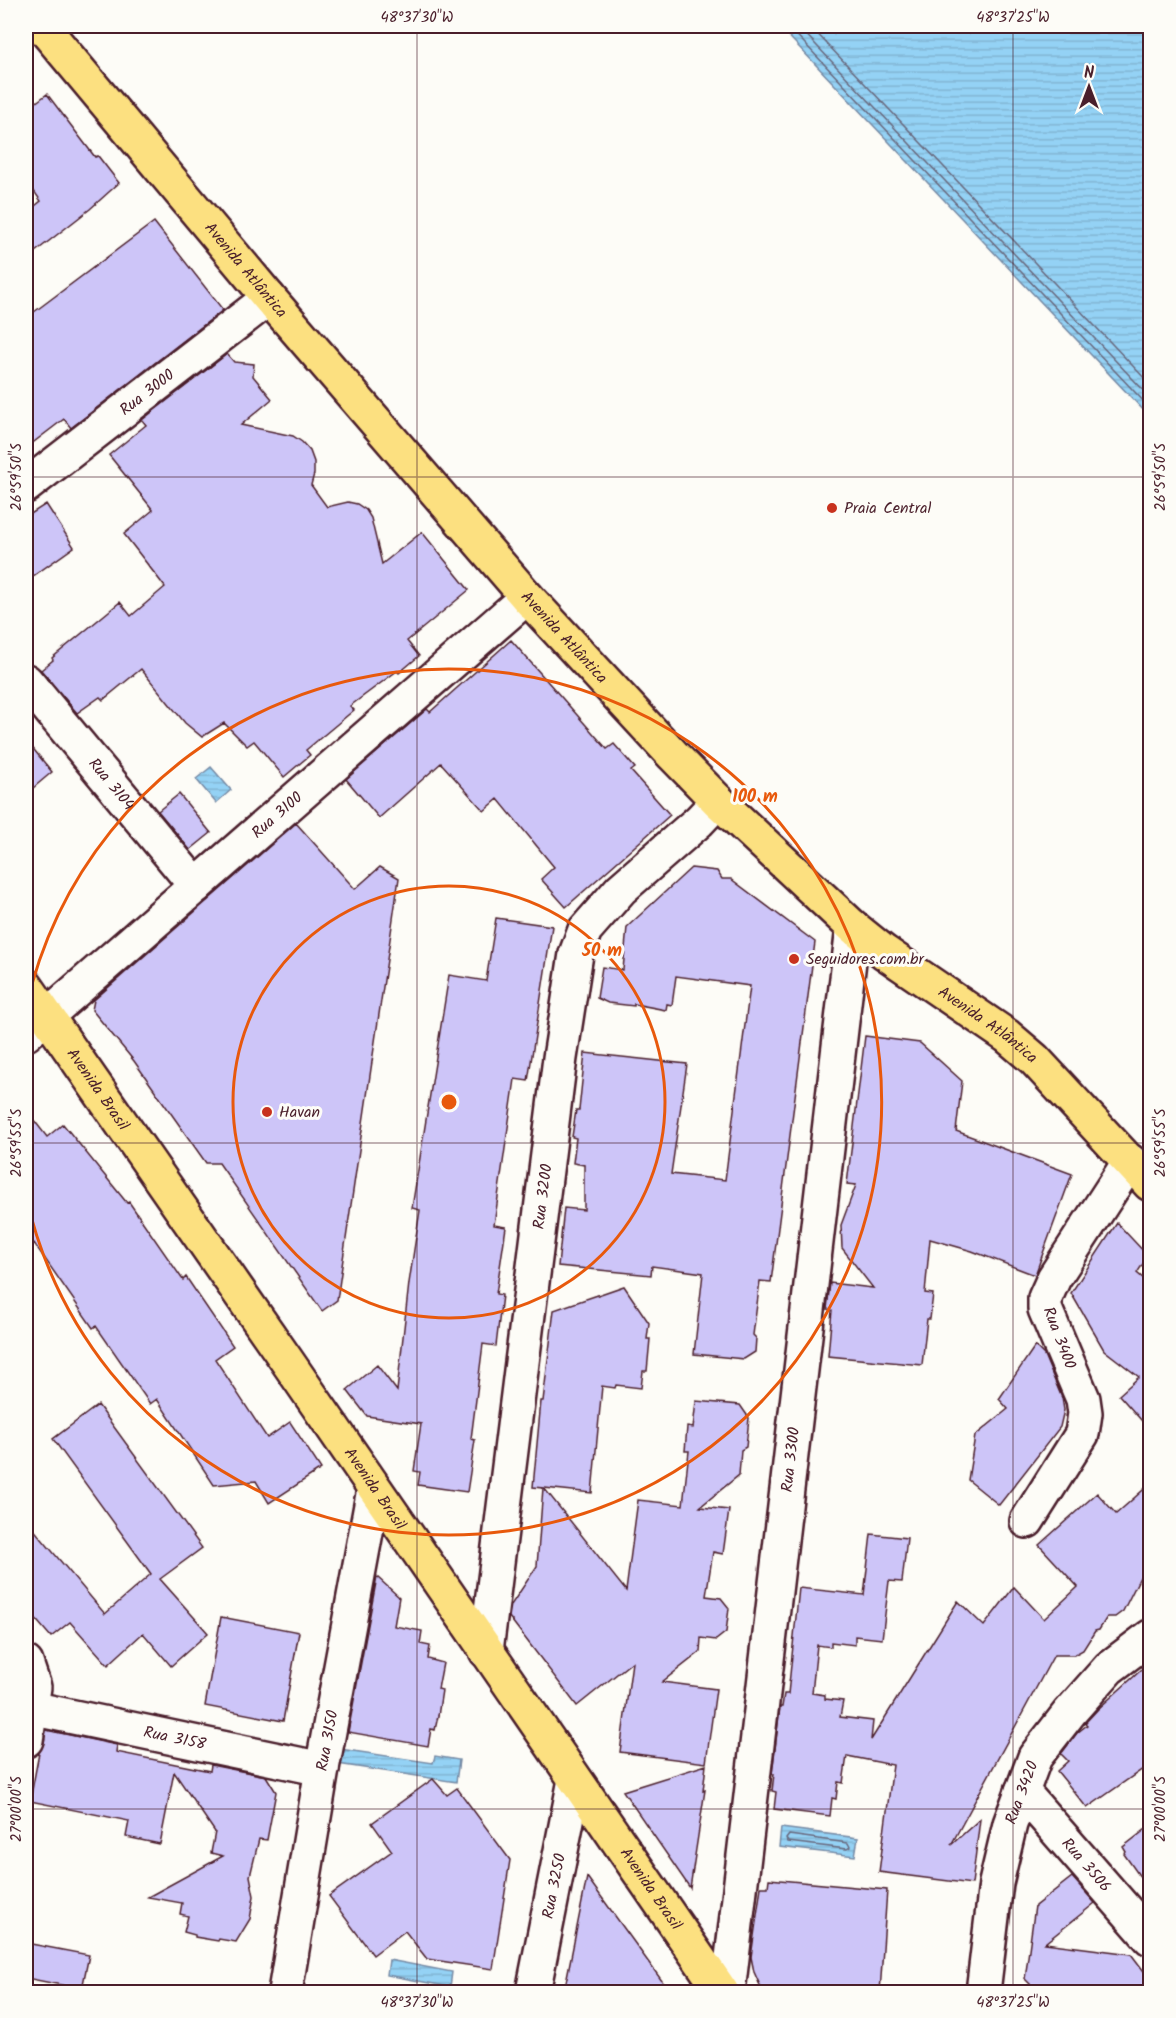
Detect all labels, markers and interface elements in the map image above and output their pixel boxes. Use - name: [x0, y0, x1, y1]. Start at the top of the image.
- text: 48°37'30"W: [381, 6, 454, 30]
- text: 48°37'25"W: [976, 6, 1050, 30]
- north arrow: [1059, 57, 1119, 117]
- text: N: [1084, 61, 1094, 86]
- street label: Avenida Atlântica: [198, 217, 293, 324]
- street label: Rua 3000: [114, 363, 180, 422]
- text: 26°59'50"S: [5, 443, 29, 511]
- text: 26°59'50"S: [1149, 443, 1173, 511]
- place label: Praia Central: [844, 496, 932, 521]
- marker: Praia Central: [825, 501, 839, 515]
- street label: Avenida Atlântica: [515, 585, 614, 689]
- street label: Rua 3104: [82, 752, 141, 816]
- text: 100 m: [732, 783, 778, 812]
- street label: Rua 3100: [246, 786, 308, 845]
- text: 50 m: [581, 937, 622, 966]
- place label: Seguidores.com.br: [806, 947, 925, 972]
- marker: Seguidores.com.br: [787, 952, 801, 966]
- street label: Avenida Atlântica: [933, 980, 1043, 1070]
- street label: Avenida Brasil: [60, 1043, 136, 1136]
- centre of rings: [439, 1092, 459, 1112]
- place label: Havan: [279, 1100, 320, 1125]
- marker: Havan: [260, 1105, 274, 1119]
- text: 26°59'55"S: [5, 1109, 29, 1177]
- text: 26°59'55"S: [1149, 1109, 1173, 1177]
- street label: Rua 3200: [526, 1162, 559, 1231]
- street label: Rua 3400: [1036, 1303, 1082, 1373]
- street label: Rua 3300: [774, 1426, 807, 1494]
- street label: Avenida Brasil: [338, 1442, 412, 1535]
- street label: Rua 3150: [309, 1708, 345, 1773]
- street label: Rua 3158: [141, 1719, 209, 1757]
- street label: Rua 3420: [998, 1757, 1045, 1828]
- text: 27°00'00"S: [5, 1776, 29, 1842]
- text: 27°00'00"S: [1149, 1776, 1173, 1842]
- street label: Rua 3506: [1055, 1832, 1117, 1898]
- street label: Avenida Brasil: [613, 1842, 688, 1935]
- street label: Rua 3250: [535, 1851, 573, 1921]
- text: 48°37'30"W: [381, 1991, 454, 2015]
- text: 48°37'25"W: [976, 1991, 1050, 2015]

